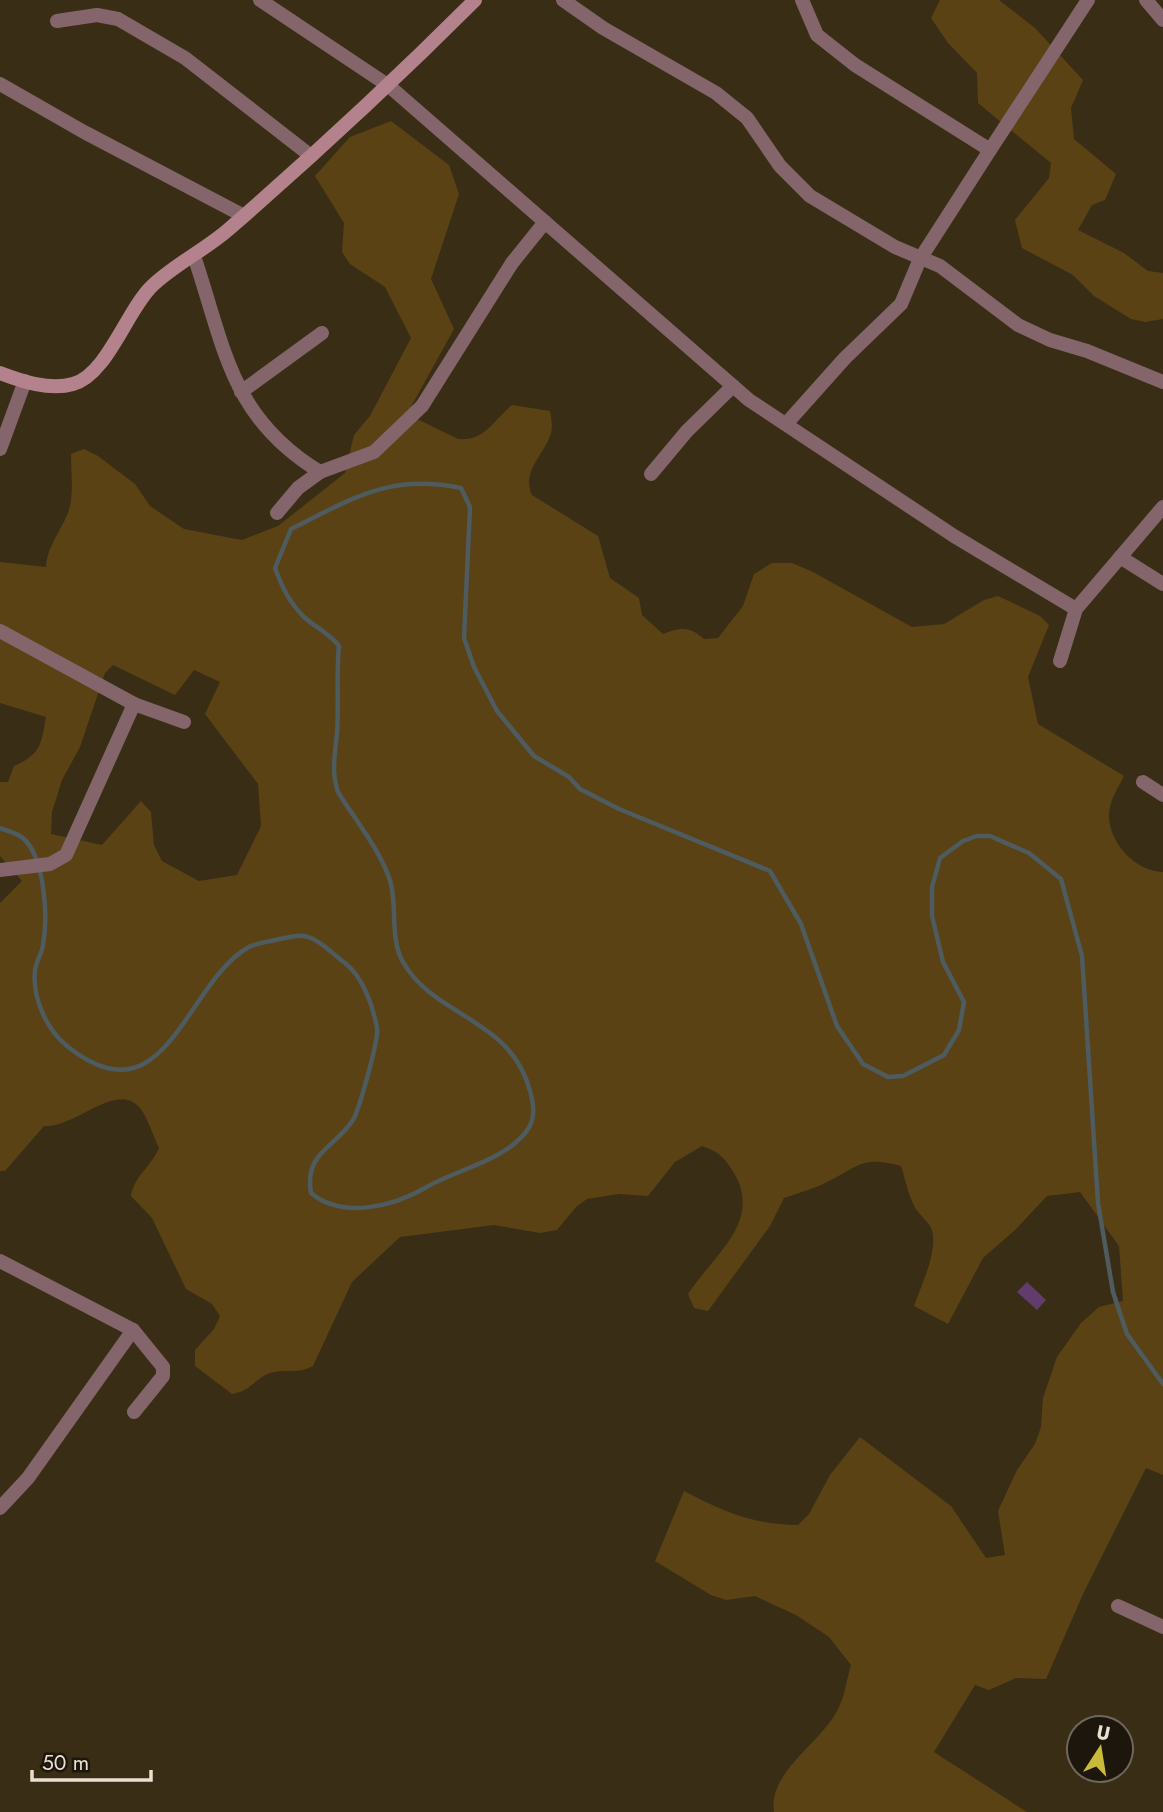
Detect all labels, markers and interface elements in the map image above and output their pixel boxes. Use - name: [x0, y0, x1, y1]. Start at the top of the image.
- north arrow: [1065, 1714, 1135, 1784]
- text: U: [1094, 1718, 1113, 1747]
- scale bar: [32, 1738, 150, 1782]
- text: 50 m: [42, 1748, 89, 1778]

